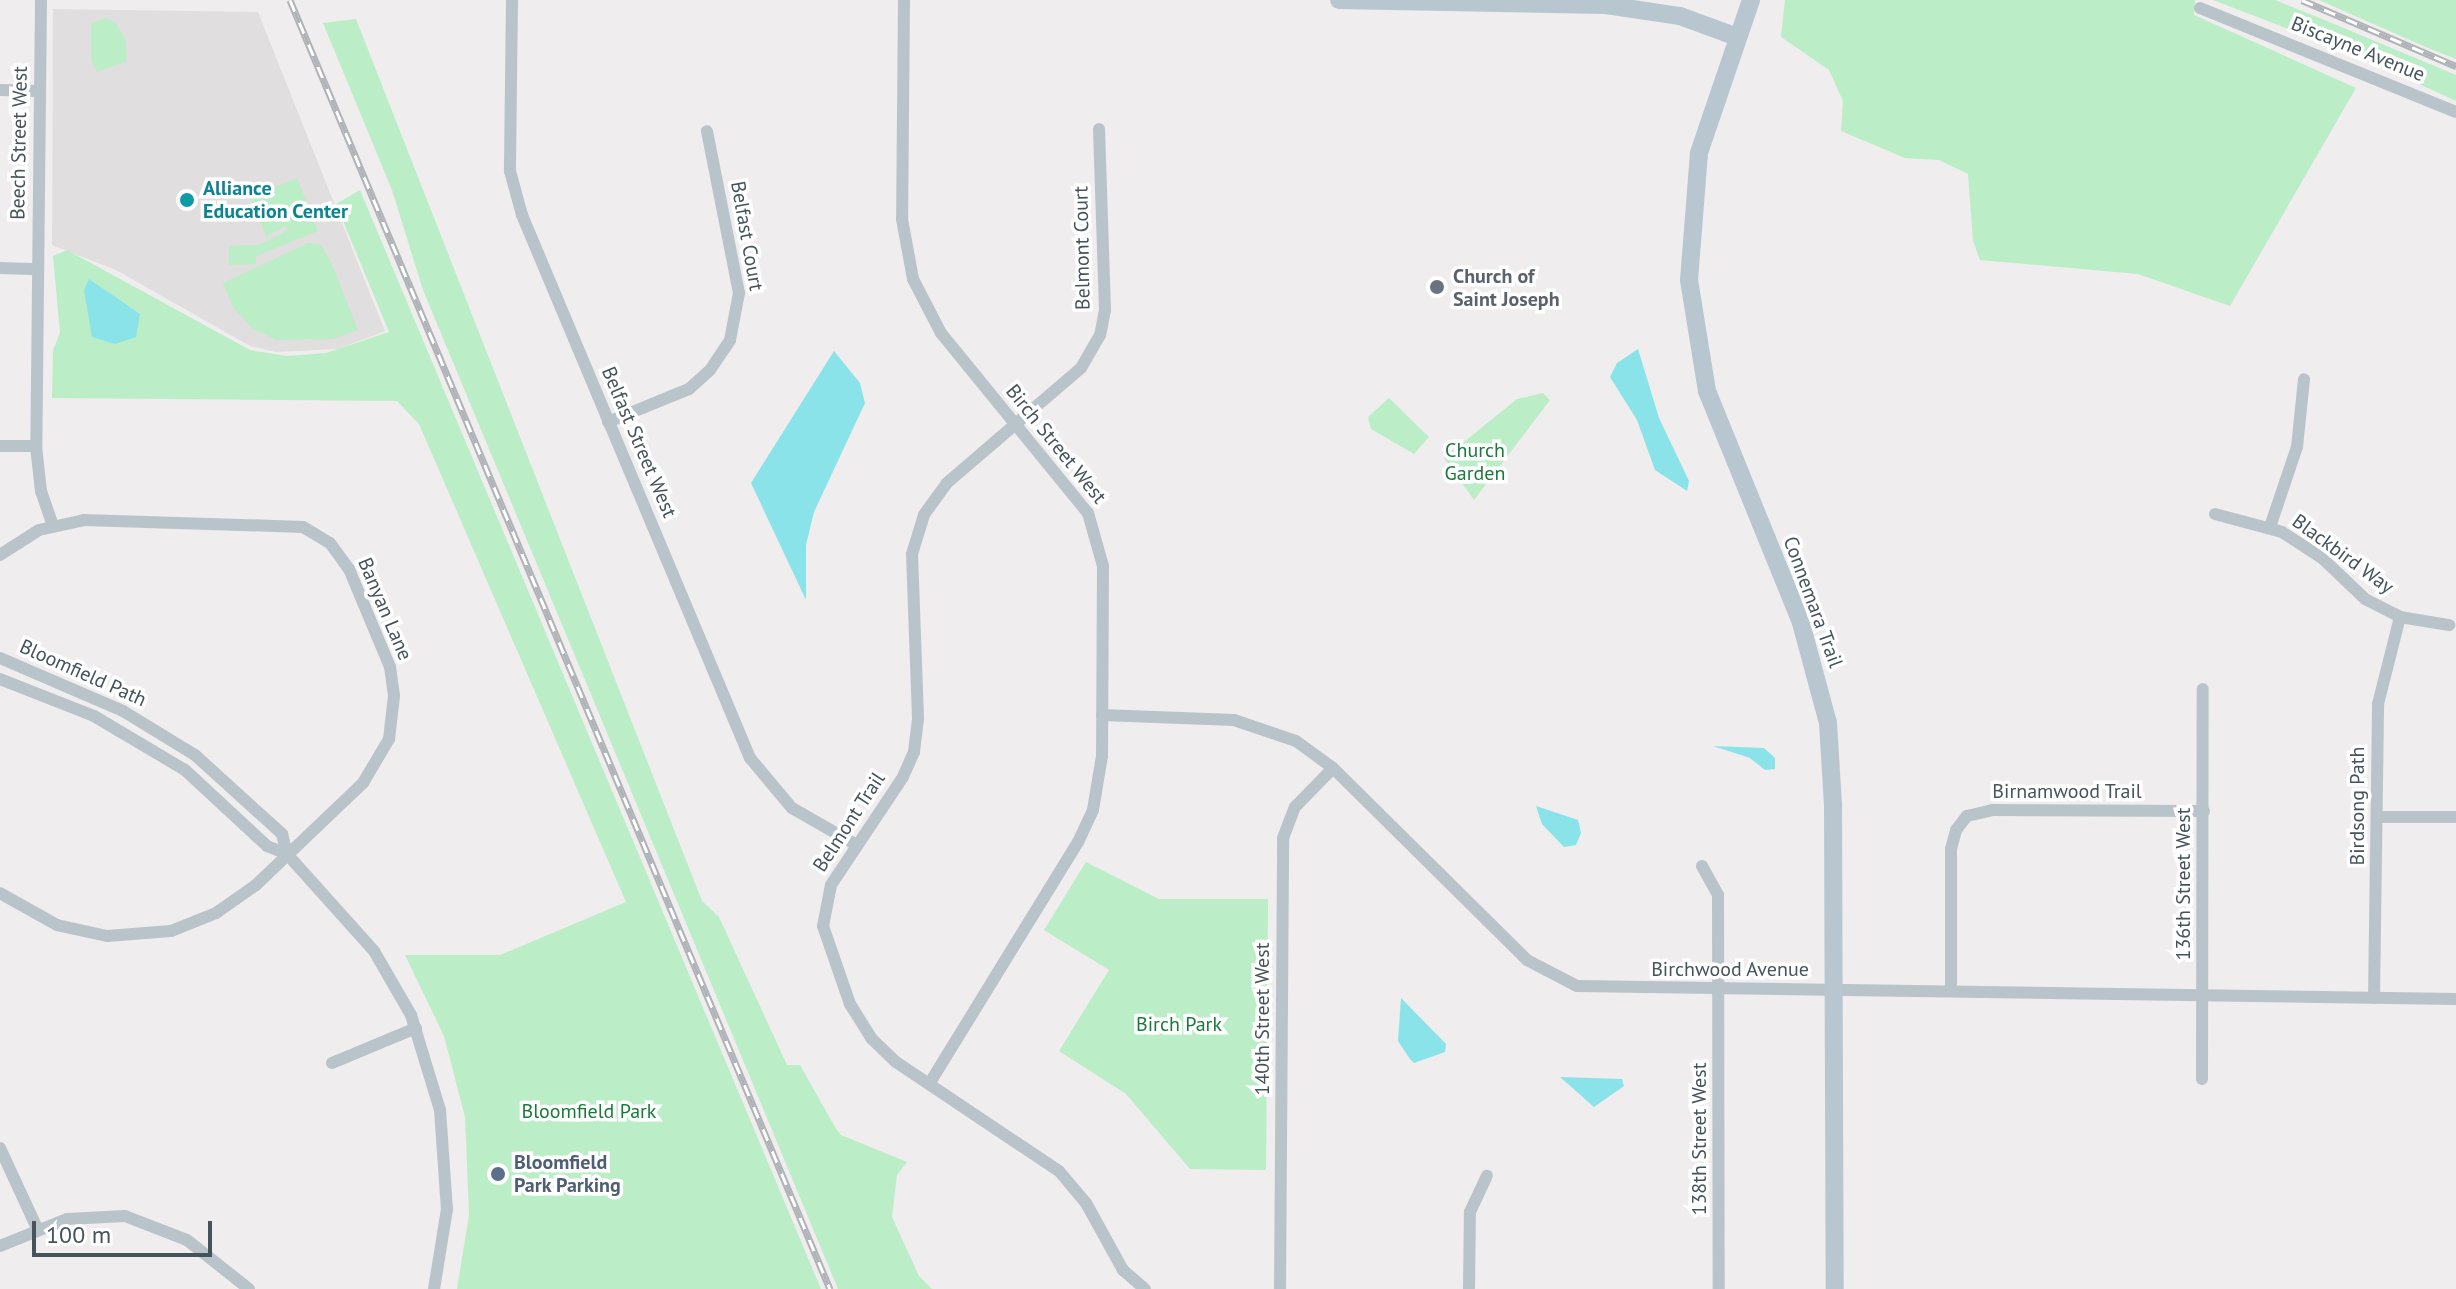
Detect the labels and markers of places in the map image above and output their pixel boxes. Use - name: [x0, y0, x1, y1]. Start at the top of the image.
- place label: Alliance Education Center: [203, 176, 348, 223]
- marker: Alliance Education Center: [178, 191, 196, 209]
- place label: Church of Saint Joseph: [1453, 264, 1560, 311]
- marker: Church of Saint Joseph: [1428, 278, 1446, 296]
- place label: Bloomfield Park Parking: [514, 1150, 621, 1197]
- marker: Bloomfield Park Parking: [489, 1165, 507, 1183]

